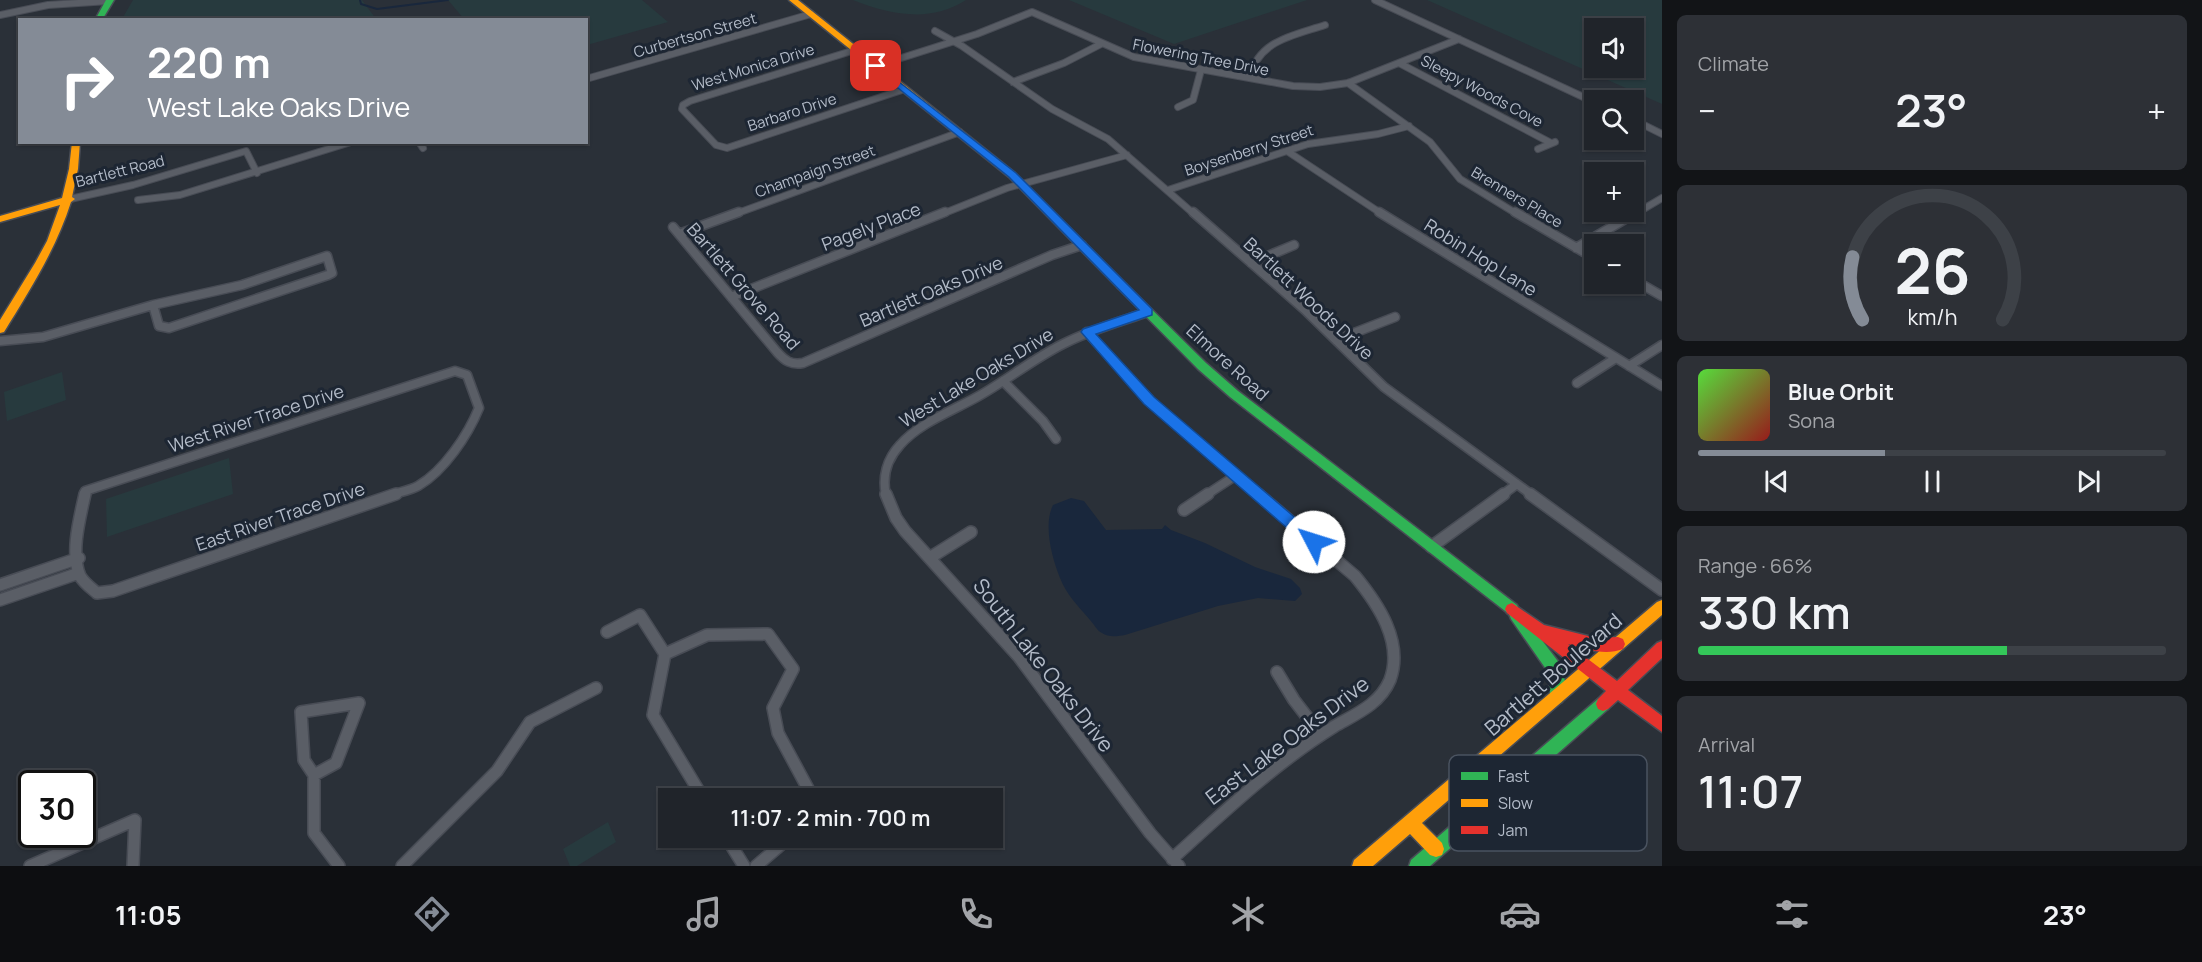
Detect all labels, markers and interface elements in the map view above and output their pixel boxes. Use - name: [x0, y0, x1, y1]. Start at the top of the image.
- street label: Curbertson Street: [631, 7, 759, 63]
- map controls: [1584, 18, 1644, 294]
- button: sound: [1584, 18, 1644, 78]
- text: 220 m: [147, 33, 271, 91]
- street label: Flowering Tree Drive: [1131, 33, 1271, 81]
- street label: West Monica Drive: [689, 38, 817, 96]
- pin: [850, 40, 901, 91]
- icon: right: [48, 42, 126, 120]
- icon: arrive: [859, 49, 892, 82]
- street label: Sleepy Woods Cove: [1417, 50, 1547, 132]
- text: Climate: [1698, 50, 1769, 77]
- text: 23°: [1895, 79, 1968, 141]
- text: West Lake Oaks Drive: [147, 88, 410, 125]
- street label: Barbaro Drive: [745, 88, 839, 136]
- text: −: [1698, 88, 1716, 133]
- text: +: [2147, 88, 2166, 133]
- button: search: [1584, 90, 1644, 150]
- street label: Boysenberry Street: [1182, 119, 1316, 181]
- street label: Champaign Street: [752, 140, 878, 202]
- street label: Bartlett Road: [73, 150, 167, 192]
- street label: Brenners Place: [1467, 161, 1567, 233]
- button: +: [1584, 162, 1644, 222]
- street label: Pagely Place: [818, 196, 924, 256]
- street label: Robin Hop Lane: [1420, 213, 1542, 301]
- street label: Bartlett Grove Road: [682, 217, 806, 355]
- text: 26: [1894, 227, 1970, 313]
- street label: Bartlett Woods Drive: [1239, 232, 1379, 364]
- button: −: [1584, 234, 1644, 294]
- street label: Bartlett Oaks Drive: [856, 250, 1006, 332]
- text: km/h: [1907, 302, 1957, 331]
- street label: Elmore Road: [1182, 318, 1274, 406]
- street label: West Lake Oaks Drive: [895, 322, 1057, 432]
- text: Blue Orbit: [1788, 377, 1894, 407]
- street label: West River Trace Drive: [165, 378, 347, 458]
- text: Sona: [1788, 407, 1835, 434]
- icon: previous: [1760, 465, 1793, 498]
- icon: pause: [1916, 465, 1949, 498]
- icon: next: [2072, 465, 2105, 498]
- street label: East River Trace Drive: [192, 476, 368, 556]
- position arrow: [1282, 510, 1346, 574]
- text: Range · 66%: [1698, 552, 1813, 579]
- street label: South Lake Oaks Drive: [967, 572, 1121, 758]
- text: 330 km: [1698, 581, 1851, 643]
- street label: Bartlett Boulevard: [1478, 607, 1628, 741]
- street label: East Lake Oaks Drive: [1200, 669, 1374, 811]
- text: Arrival: [1698, 731, 1755, 758]
- legend: [1449, 755, 1647, 851]
- text: 11:07: [1698, 760, 1803, 822]
- text: Fast: [1498, 765, 1529, 787]
- speed limit sign: 30: [18, 770, 96, 848]
- text: Slow: [1498, 792, 1533, 814]
- text: 11:07 · 2 min · 700 m: [731, 803, 930, 833]
- text: Jam: [1498, 819, 1528, 841]
- icon: directions: [411, 893, 453, 935]
- icon: music: [683, 893, 725, 935]
- icon: phone: [955, 893, 997, 935]
- icon: climate: [1227, 893, 1269, 935]
- icon: car: [1499, 893, 1541, 935]
- icon: filters: [1771, 893, 1813, 935]
- text: 11:05: [115, 896, 181, 933]
- text: 23°: [2043, 896, 2087, 933]

